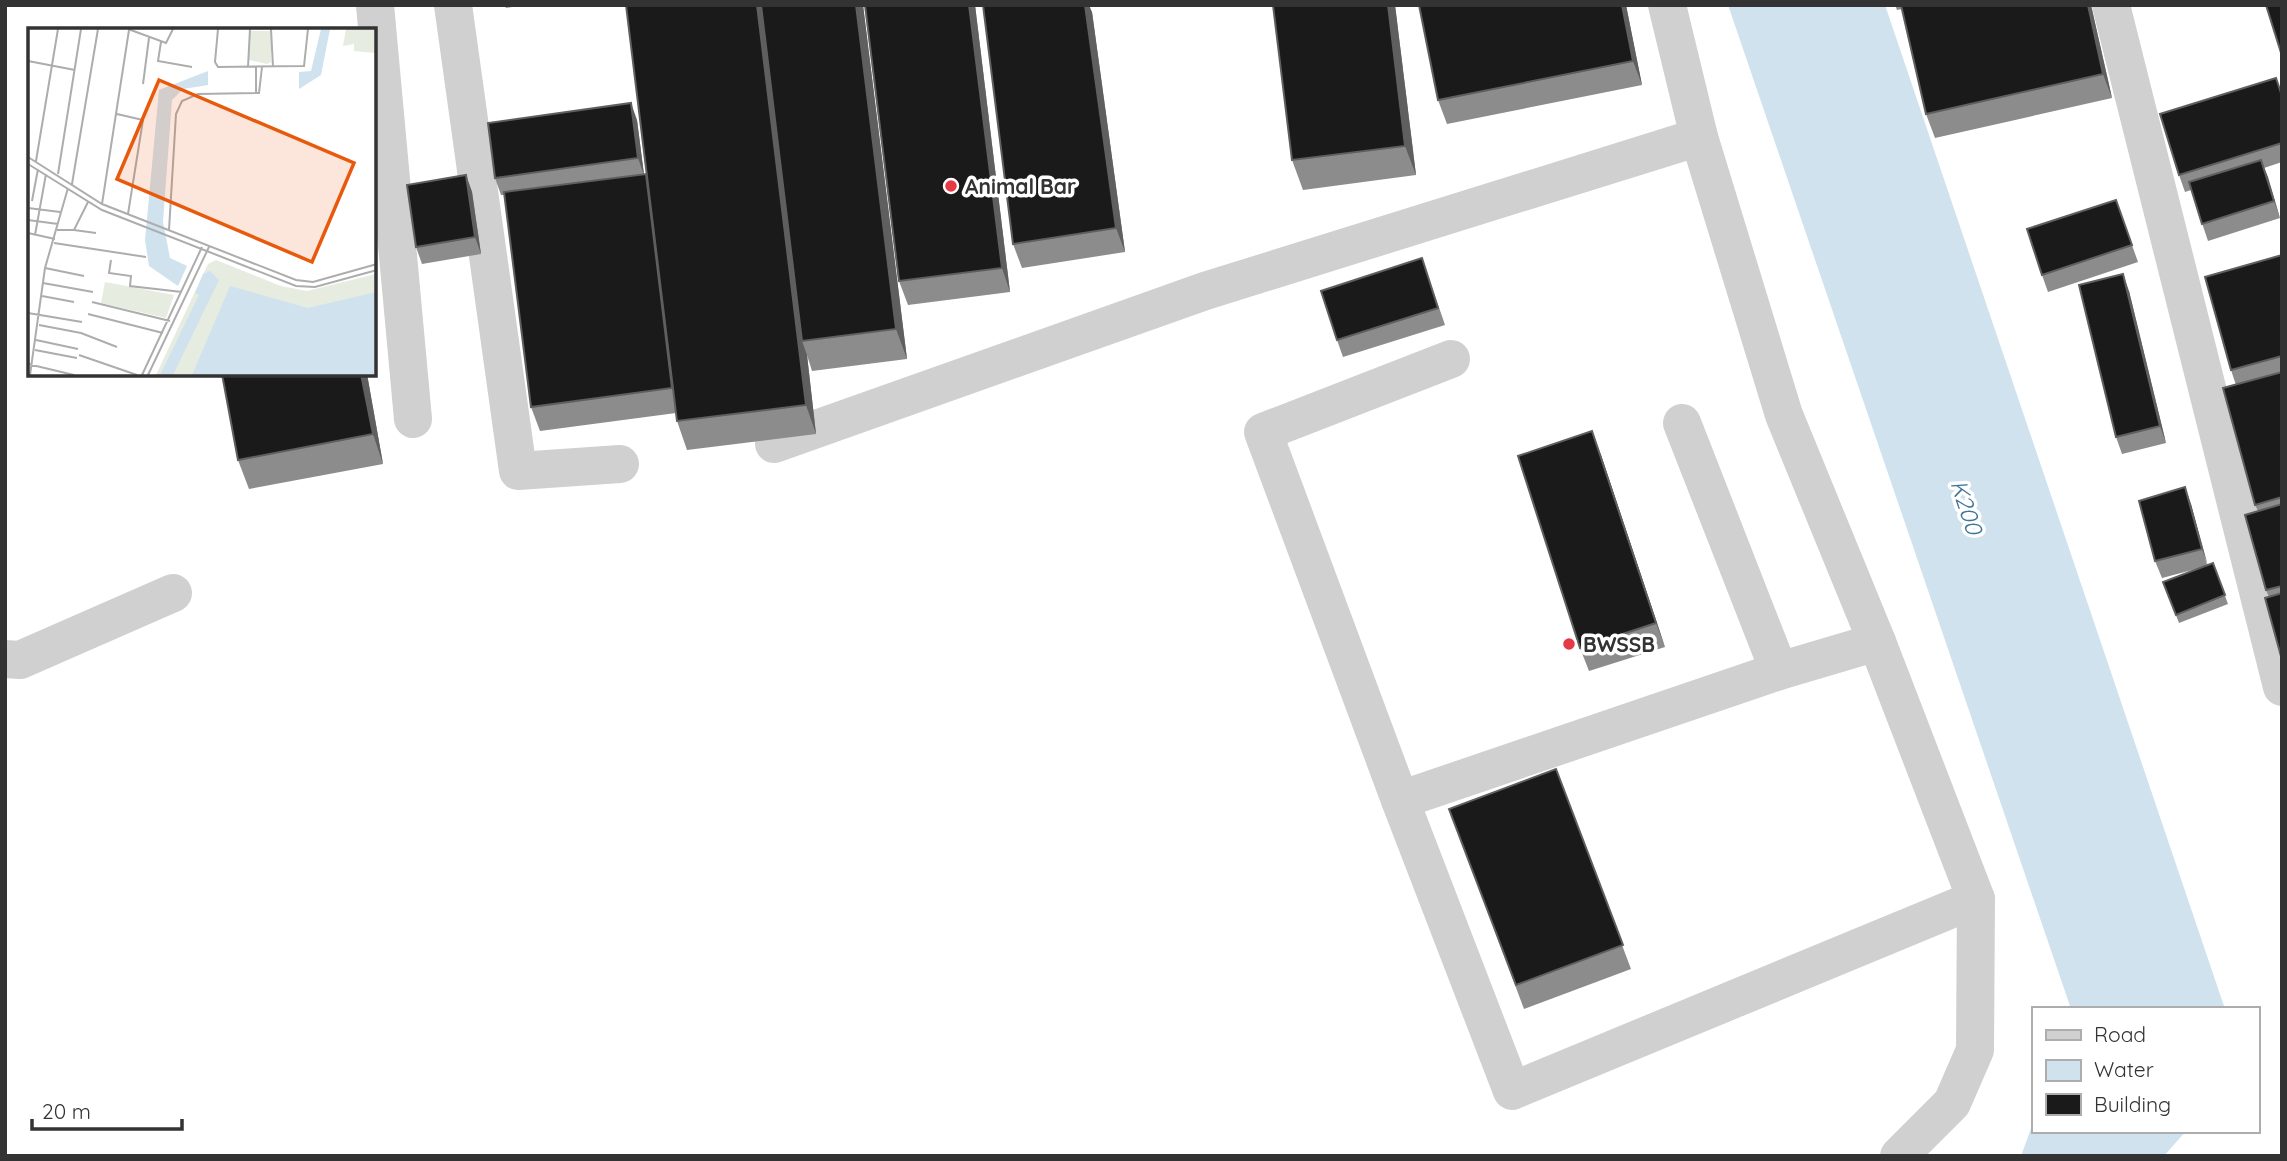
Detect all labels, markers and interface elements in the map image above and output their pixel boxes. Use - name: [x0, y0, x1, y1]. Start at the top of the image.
- inset map: [28, 28, 376, 376]
- place label: Animal Bar: [965, 173, 1076, 199]
- marker: Animal Bar: [943, 178, 959, 194]
- water label: K200: [1945, 476, 1990, 540]
- place label: BWSSB: [1583, 631, 1655, 657]
- marker: BWSSB: [1561, 636, 1577, 652]
- legend: [2032, 1007, 2259, 1133]
- text: Road: [2094, 1021, 2146, 1047]
- text: Water: [2094, 1056, 2154, 1082]
- scale bar: [32, 1088, 182, 1132]
- text: Building: [2094, 1091, 2171, 1117]
- text: 20 m: [42, 1098, 91, 1124]

